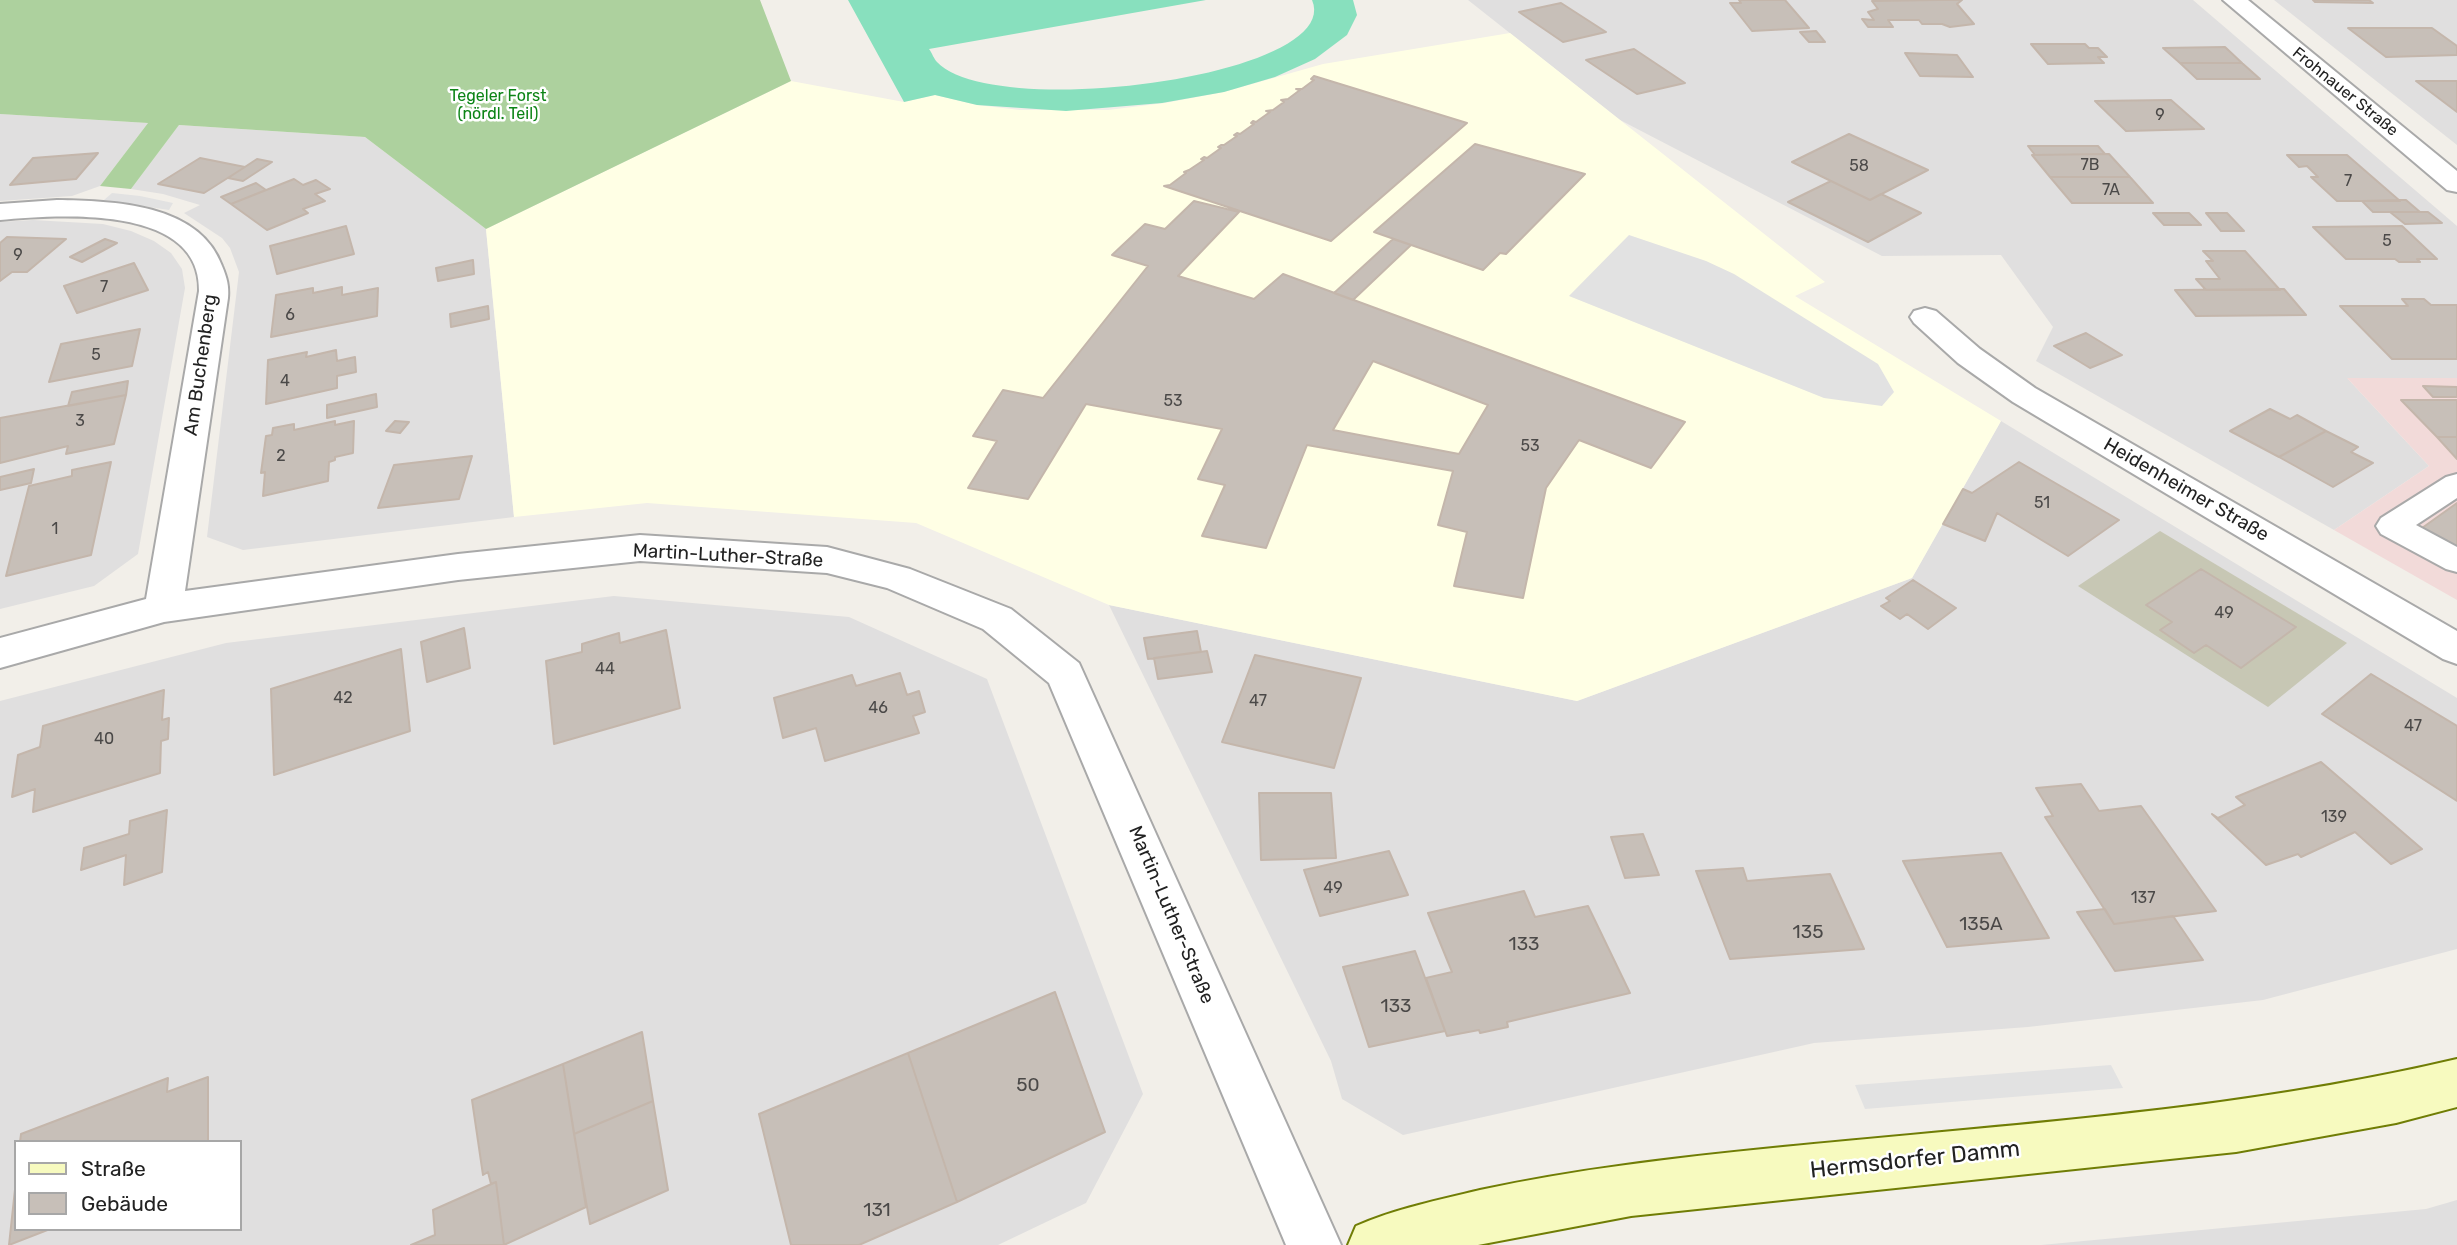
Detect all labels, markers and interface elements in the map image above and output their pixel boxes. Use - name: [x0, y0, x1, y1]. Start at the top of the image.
- street label: Frohnauer Straße: [2288, 43, 2402, 141]
- park label: Tegeler Forst (nördl. Teil): [450, 86, 546, 124]
- house number: 9: [2155, 105, 2165, 125]
- house number: 7B: [2081, 155, 2099, 175]
- house number: 58: [1849, 156, 1869, 176]
- house number: 7: [2344, 171, 2352, 191]
- house number: 7A: [2102, 180, 2120, 200]
- house number: 5: [2382, 231, 2392, 251]
- house number: 9: [13, 245, 23, 265]
- house number: 7: [100, 277, 108, 297]
- street label: Am Buchenberg: [180, 293, 222, 437]
- house number: 6: [285, 305, 295, 325]
- house number: 5: [91, 345, 101, 365]
- house number: 4: [280, 371, 290, 391]
- house number: 53: [1163, 391, 1183, 411]
- house number: 3: [75, 411, 85, 431]
- street label: Heidenheimer Straße: [2099, 433, 2273, 547]
- house number: 53: [1520, 436, 1540, 456]
- house number: 2: [276, 446, 286, 466]
- house number: 51: [2034, 493, 2050, 513]
- house number: 1: [52, 519, 58, 539]
- street label: Martin-Luther-Straße: [632, 540, 824, 572]
- house number: 49: [2214, 603, 2234, 623]
- house number: 44: [595, 659, 615, 679]
- house number: 42: [333, 688, 353, 708]
- house number: 47: [1249, 691, 1267, 711]
- house number: 46: [868, 698, 888, 718]
- house number: 47: [2404, 716, 2422, 736]
- house number: 40: [94, 729, 114, 749]
- house number: 139: [2321, 807, 2347, 827]
- street label: Martin-Luther-Straße: [1123, 823, 1219, 1007]
- house number: 49: [1323, 878, 1343, 898]
- house number: 137: [2131, 888, 2155, 908]
- house number: 135A: [1959, 914, 2003, 936]
- house number: 135: [1793, 922, 1823, 944]
- house number: 133: [1509, 934, 1539, 956]
- house number: 133: [1381, 996, 1411, 1018]
- house number: 50: [1016, 1075, 1040, 1097]
- street label: Hermsdorfer Damm: [1809, 1135, 2021, 1185]
- legend: [14, 1140, 242, 1231]
- text: Straße: [81, 1156, 146, 1181]
- text: Gebäude: [81, 1191, 168, 1216]
- house number: 131: [863, 1200, 891, 1222]

